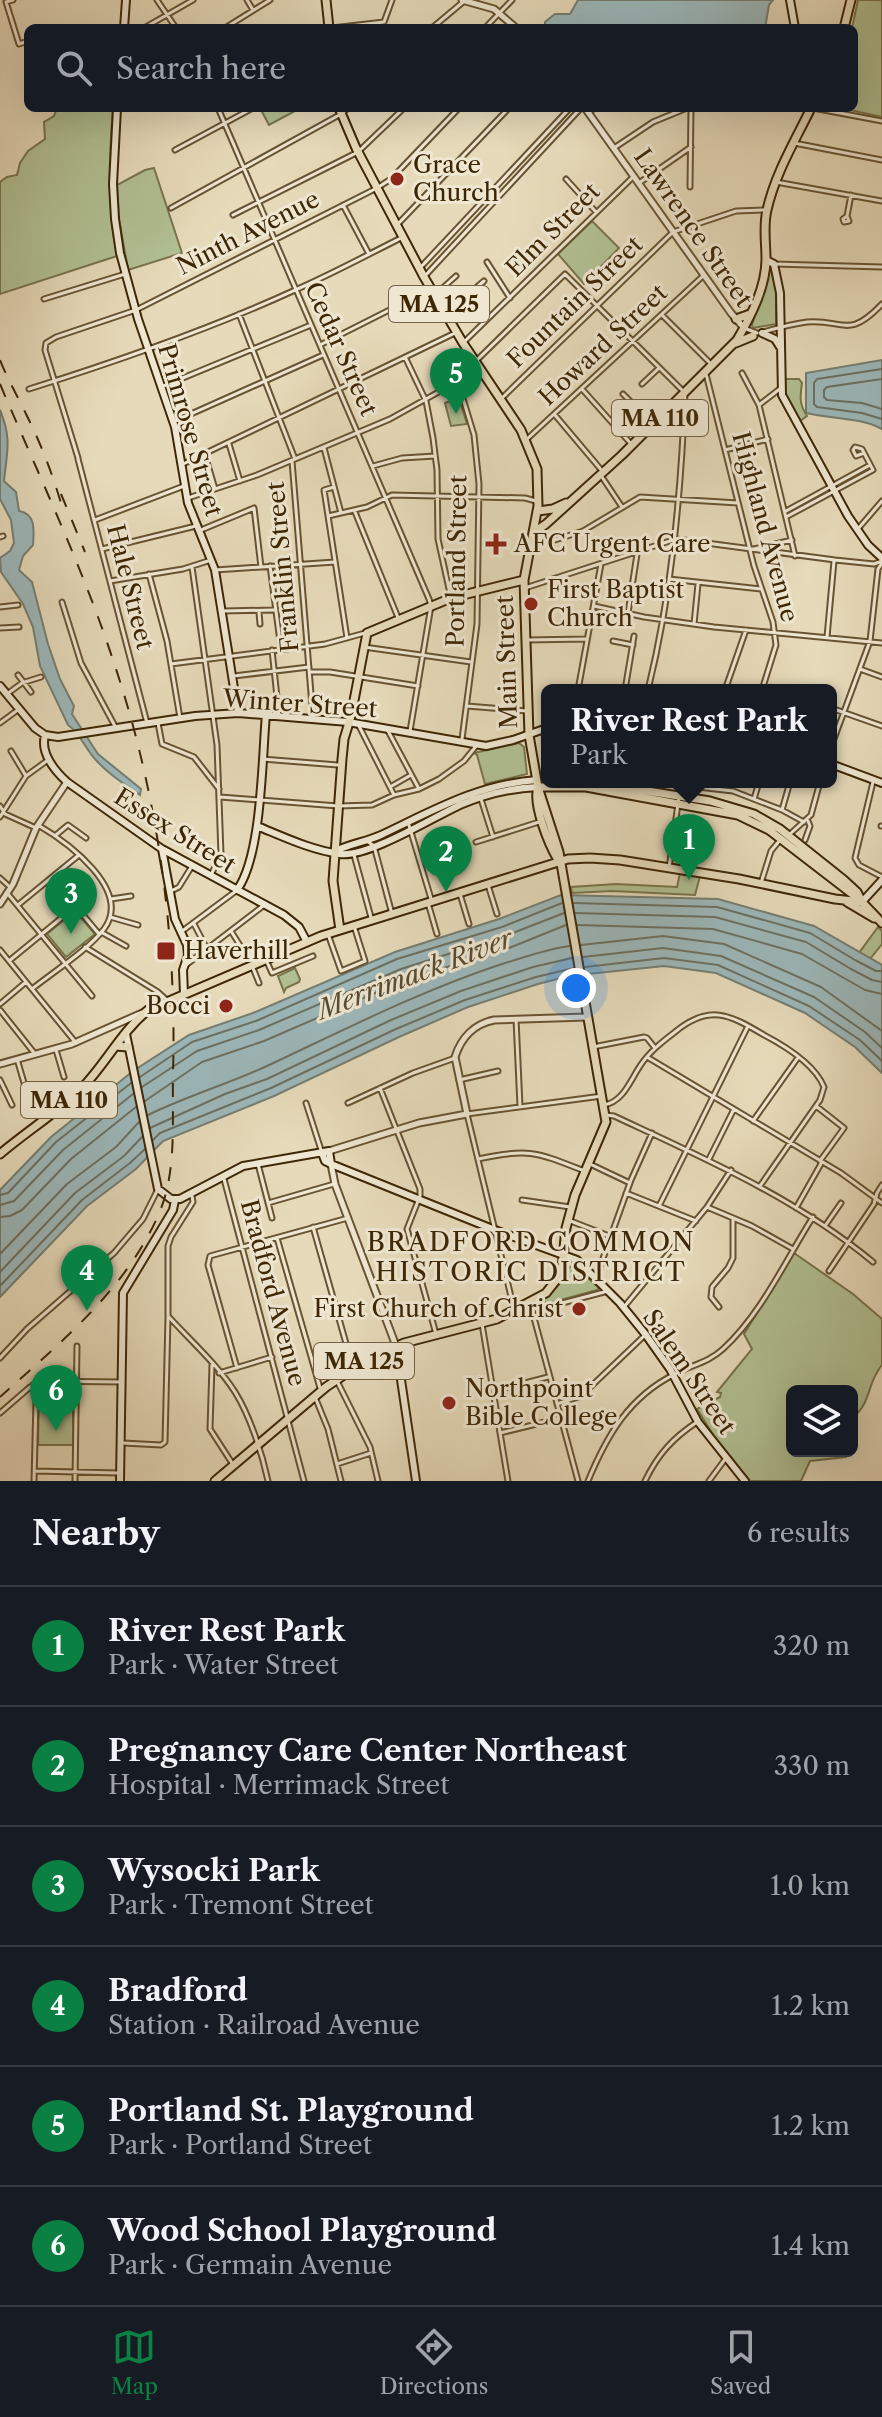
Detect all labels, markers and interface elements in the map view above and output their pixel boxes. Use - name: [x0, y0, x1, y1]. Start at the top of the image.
- search box: [24, 24, 858, 112]
- icon: search: [52, 46, 96, 90]
- text: Search here: [116, 50, 286, 87]
- street label: Lawrence Street: [628, 143, 759, 313]
- place label: Grace Church: [413, 150, 499, 207]
- marker: Grace Church: [388, 170, 406, 188]
- street label: Elm Street: [500, 176, 606, 282]
- street label: Ninth Avenue: [172, 184, 324, 281]
- street label: Fountain Street: [501, 229, 649, 374]
- street label: Cedar Street: [299, 277, 384, 421]
- street label: Howard Street: [533, 278, 673, 411]
- road number: MA 125: [389, 286, 489, 322]
- street label: Primrose Street: [152, 340, 229, 520]
- pin: 5: [430, 348, 482, 414]
- road number: MA 110: [612, 400, 708, 436]
- street label: Highland Avenue: [726, 429, 805, 625]
- street label: Portland Street: [440, 474, 473, 647]
- street label: Franklin Street: [261, 480, 304, 653]
- street label: Hale Street: [101, 521, 160, 653]
- place label: AFC Urgent Care: [513, 529, 710, 558]
- marker: AFC Urgent Care: [485, 533, 507, 555]
- place label: First Baptist Church: [547, 575, 684, 632]
- street label: Main Street: [490, 594, 523, 729]
- marker: First Baptist Church: [522, 595, 540, 613]
- street label: Winter Street: [221, 684, 379, 723]
- popup: [541, 684, 837, 788]
- text: River Rest Park: [571, 702, 807, 739]
- text: Park: [571, 739, 627, 771]
- street label: Essex Street: [109, 782, 242, 880]
- pin: 1: [663, 814, 715, 880]
- pin: 2: [420, 826, 472, 892]
- pin: 3: [45, 868, 97, 934]
- water label: Merrimack River: [310, 921, 519, 1027]
- place label: Haverhill: [184, 936, 289, 965]
- marker: Haverhill: [155, 940, 177, 962]
- your location: [556, 968, 596, 1008]
- place label: Bocci: [146, 991, 210, 1020]
- marker: Bocci: [217, 997, 235, 1015]
- road number: MA 110: [21, 1082, 117, 1118]
- street label: Bradford Avenue: [235, 1196, 312, 1389]
- district label: BRADFORD COMMON HISTORIC DISTRICT: [367, 1226, 695, 1288]
- pin: 4: [61, 1245, 113, 1311]
- place label: First Church of Christ: [313, 1294, 564, 1323]
- marker: First Church of Christ: [570, 1300, 588, 1318]
- street label: Salem Street: [637, 1304, 742, 1440]
- road number: MA 125: [314, 1343, 414, 1379]
- pin: 6: [30, 1365, 82, 1431]
- place label: Northpoint Bible College: [465, 1374, 617, 1431]
- map controls: [786, 1385, 858, 1457]
- button: layers: [786, 1385, 858, 1457]
- marker: Northpoint Bible College: [440, 1394, 458, 1412]
- text: Nearby: [32, 1512, 160, 1554]
- text: 6 results: [747, 1517, 850, 1549]
- text: River Rest Park: [108, 1612, 345, 1649]
- text: 1: [52, 1630, 64, 1662]
- text: 320 m: [773, 1630, 850, 1662]
- text: Park · Water Street: [108, 1649, 339, 1681]
- text: Pregnancy Care Center Northeast: [108, 1732, 627, 1769]
- text: 2: [50, 1750, 66, 1782]
- text: 330 m: [774, 1750, 850, 1782]
- text: Hospital · Merrimack Street: [108, 1769, 449, 1801]
- text: Wysocki Park: [108, 1852, 320, 1889]
- text: 3: [51, 1870, 65, 1902]
- text: 1.0 km: [770, 1870, 850, 1902]
- text: Park · Tremont Street: [108, 1889, 374, 1921]
- text: Bradford: [108, 1972, 248, 2009]
- text: 4: [50, 1990, 66, 2022]
- text: 1.2 km: [771, 1990, 850, 2022]
- text: Station · Railroad Avenue: [108, 2009, 420, 2041]
- text: Portland St. Playground: [108, 2092, 474, 2129]
- text: 5: [51, 2110, 65, 2142]
- text: 1.2 km: [771, 2110, 850, 2142]
- text: Park · Portland Street: [108, 2129, 372, 2161]
- text: Wood School Playground: [108, 2212, 496, 2249]
- text: 6: [50, 2230, 66, 2262]
- text: 1.4 km: [771, 2230, 850, 2262]
- text: Park · Germain Avenue: [108, 2249, 392, 2281]
- tab: Map: [111, 2325, 158, 2400]
- tab: Directions: [380, 2325, 488, 2400]
- tab: Saved: [710, 2325, 771, 2400]

